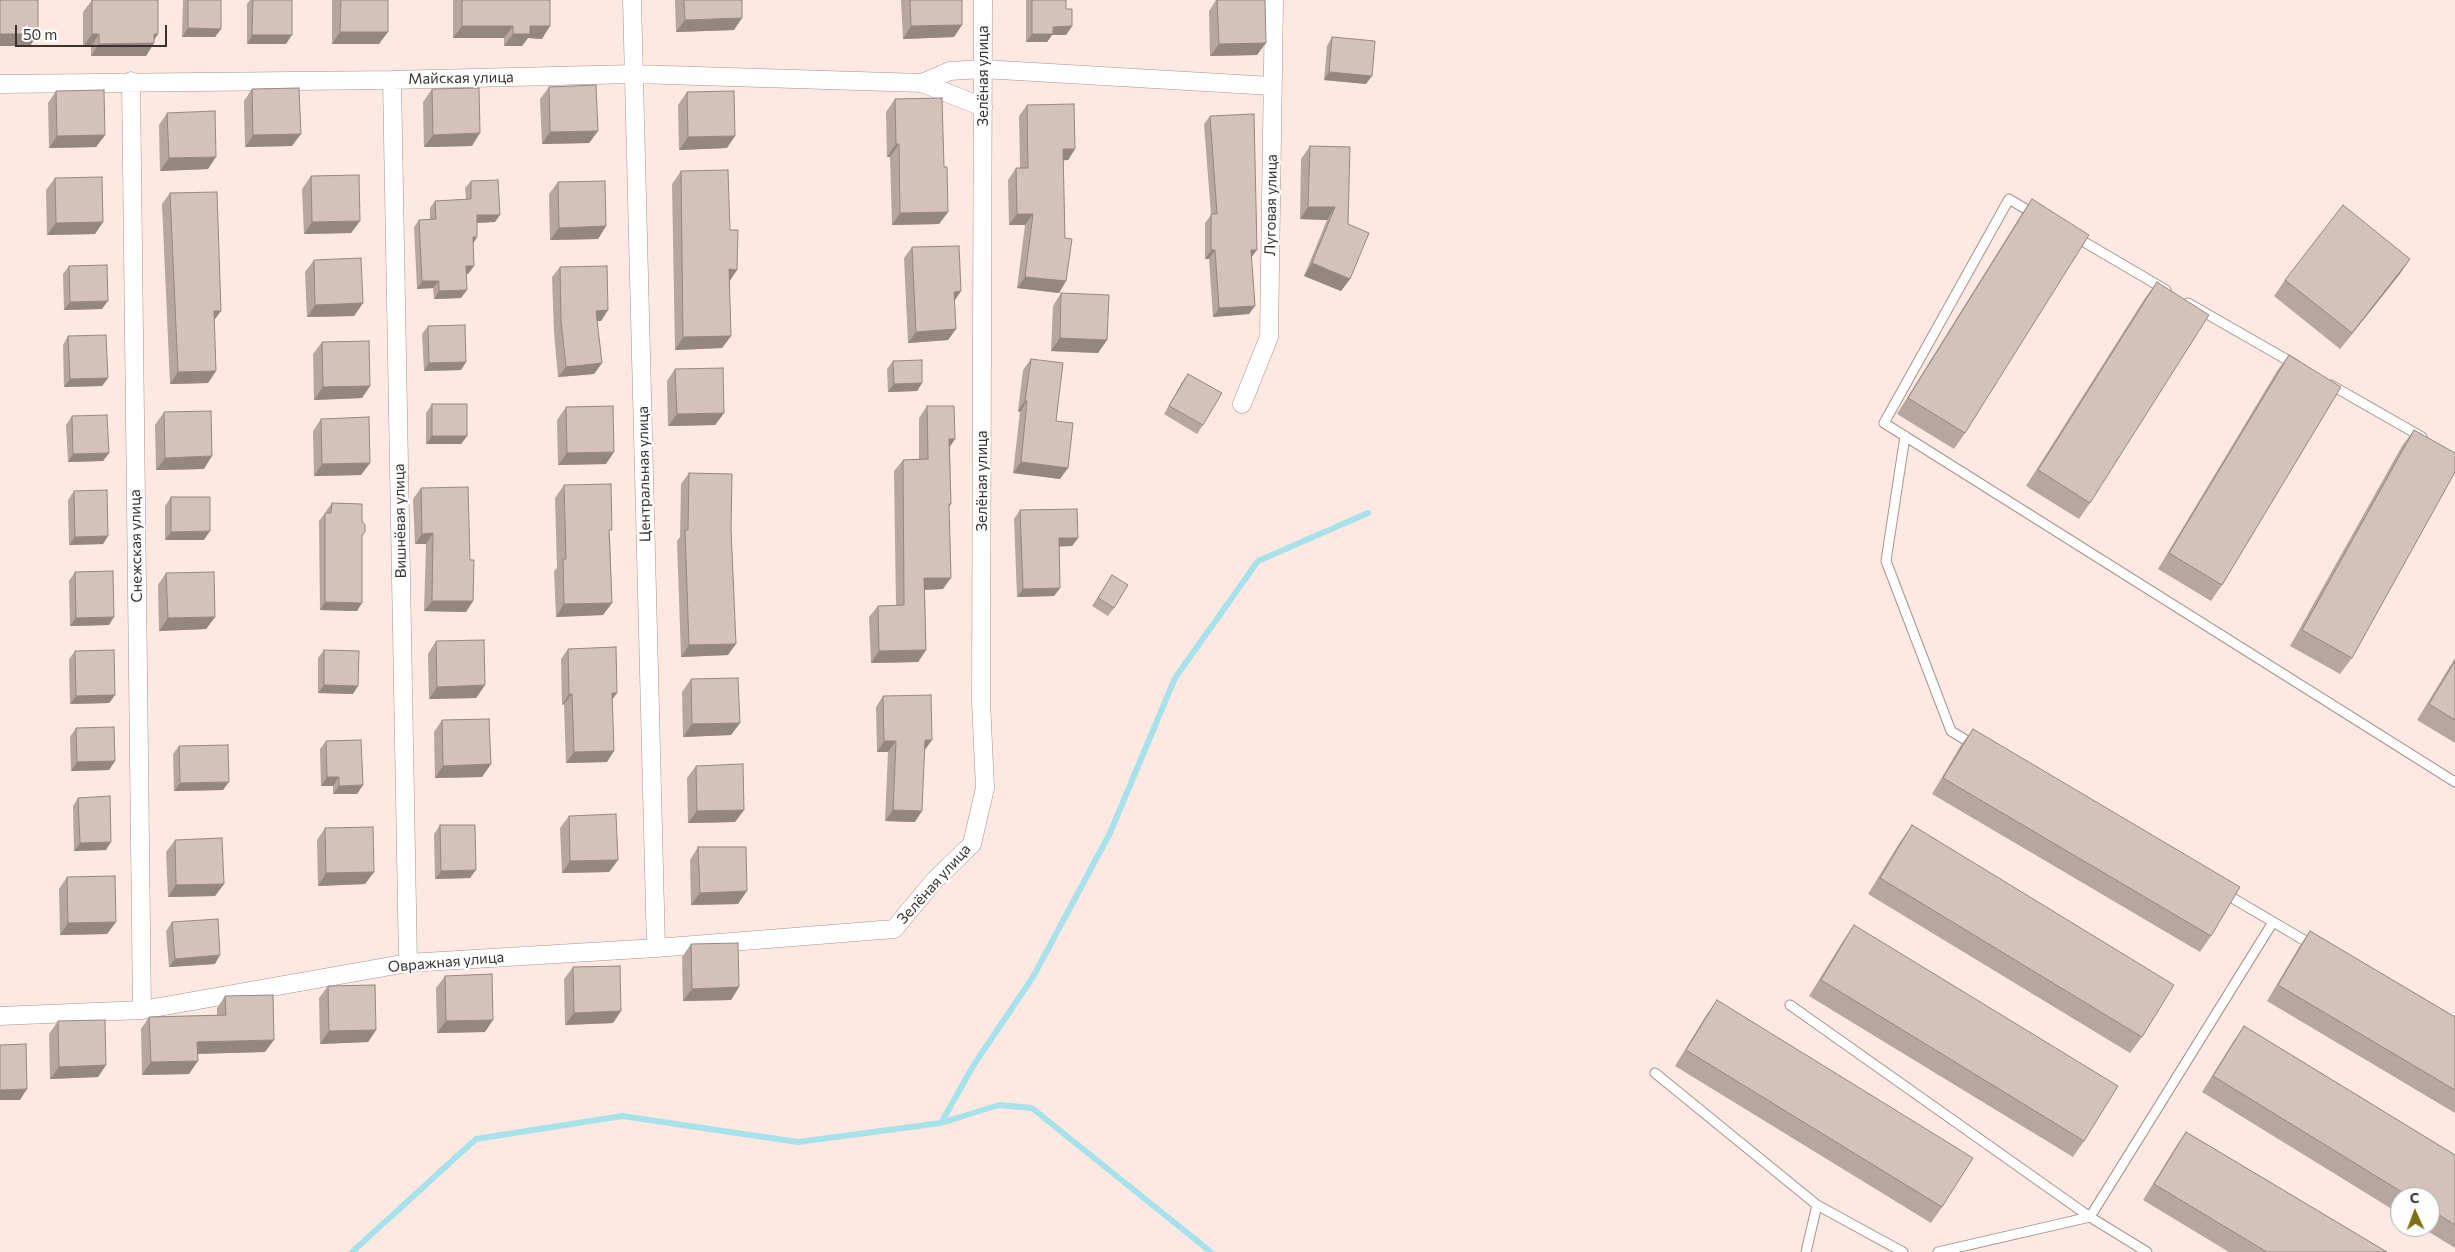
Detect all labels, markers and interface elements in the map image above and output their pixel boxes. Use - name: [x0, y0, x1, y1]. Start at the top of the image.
- scale bar: [18, 15, 170, 47]
- text: 50 m: [23, 25, 57, 43]
- street label: Зелёная улица: [974, 25, 992, 127]
- street label: Майская улица: [408, 68, 514, 88]
- street label: Луговая улица: [1261, 154, 1281, 256]
- street label: Центральная улица: [634, 406, 654, 542]
- street label: Зелёная улица: [973, 430, 991, 532]
- street label: Вишнёвая улица: [390, 463, 410, 579]
- street label: Снежская улица: [126, 489, 146, 603]
- street label: Зелёная улица: [893, 840, 975, 928]
- street label: Овражная улица: [387, 948, 505, 976]
- north arrow: [2390, 1187, 2440, 1237]
- text: С: [2409, 1189, 2420, 1206]

